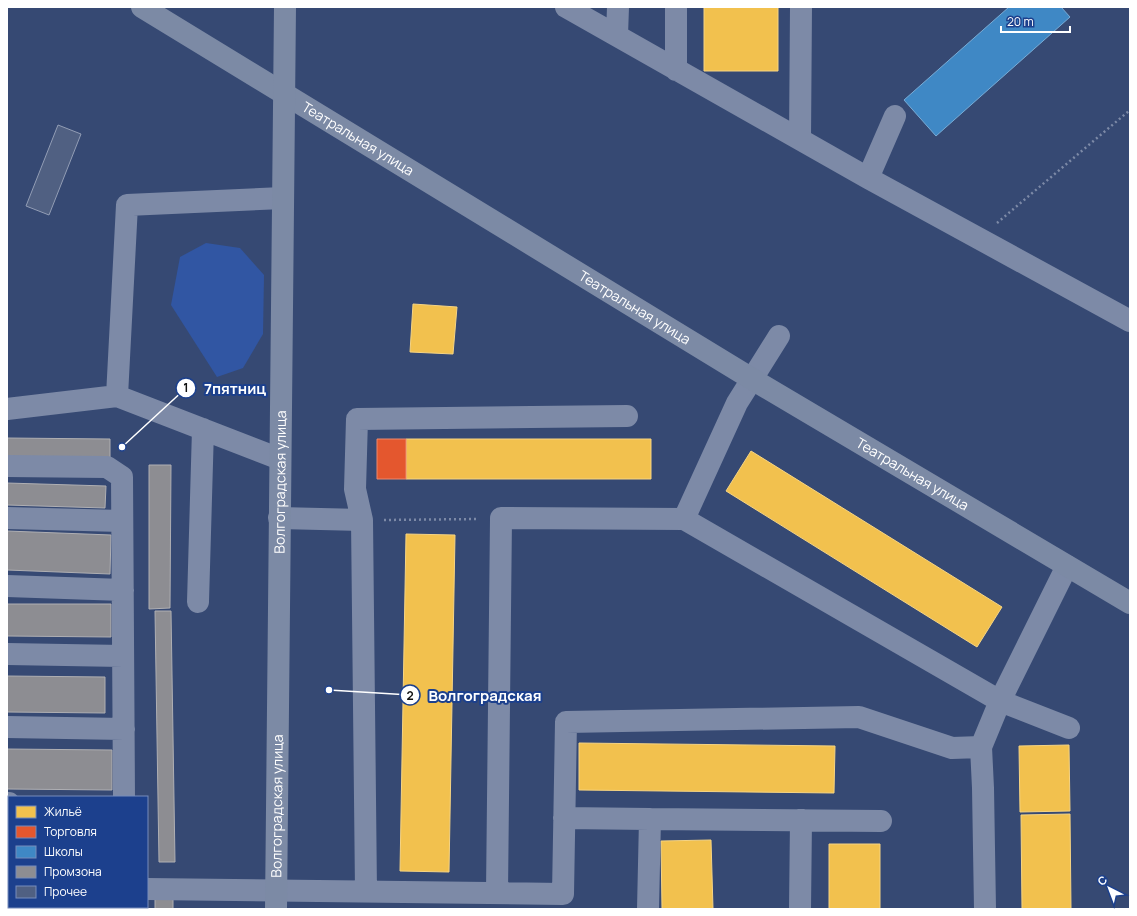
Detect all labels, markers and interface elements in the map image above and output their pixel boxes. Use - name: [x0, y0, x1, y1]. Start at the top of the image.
- scale bar: [1001, 8, 1070, 34]
- text: 20 m: [1007, 13, 1034, 30]
- street label: Театральная улица: [299, 97, 418, 180]
- street label: Театральная улица: [575, 266, 694, 348]
- callout: 7пятниц: [176, 375, 274, 402]
- text: 7пятниц: [204, 378, 266, 399]
- text: 1: [183, 379, 189, 396]
- street label: Волгоградская улица: [270, 410, 290, 554]
- street label: Театральная улица: [853, 433, 973, 514]
- callout: Волгоградская: [400, 682, 549, 709]
- text: Волгоградская: [429, 685, 541, 706]
- text: 2: [406, 687, 414, 704]
- street label: Волгоградская улица: [266, 734, 287, 878]
- legend: [8, 796, 148, 908]
- text: Жильё: [44, 803, 82, 820]
- text: Торговля: [44, 823, 97, 840]
- text: Школы: [44, 843, 83, 860]
- text: Промзона: [44, 863, 102, 880]
- north arrow: [1089, 868, 1129, 908]
- text: С: [1094, 872, 1110, 888]
- text: Прочее: [44, 883, 87, 900]

